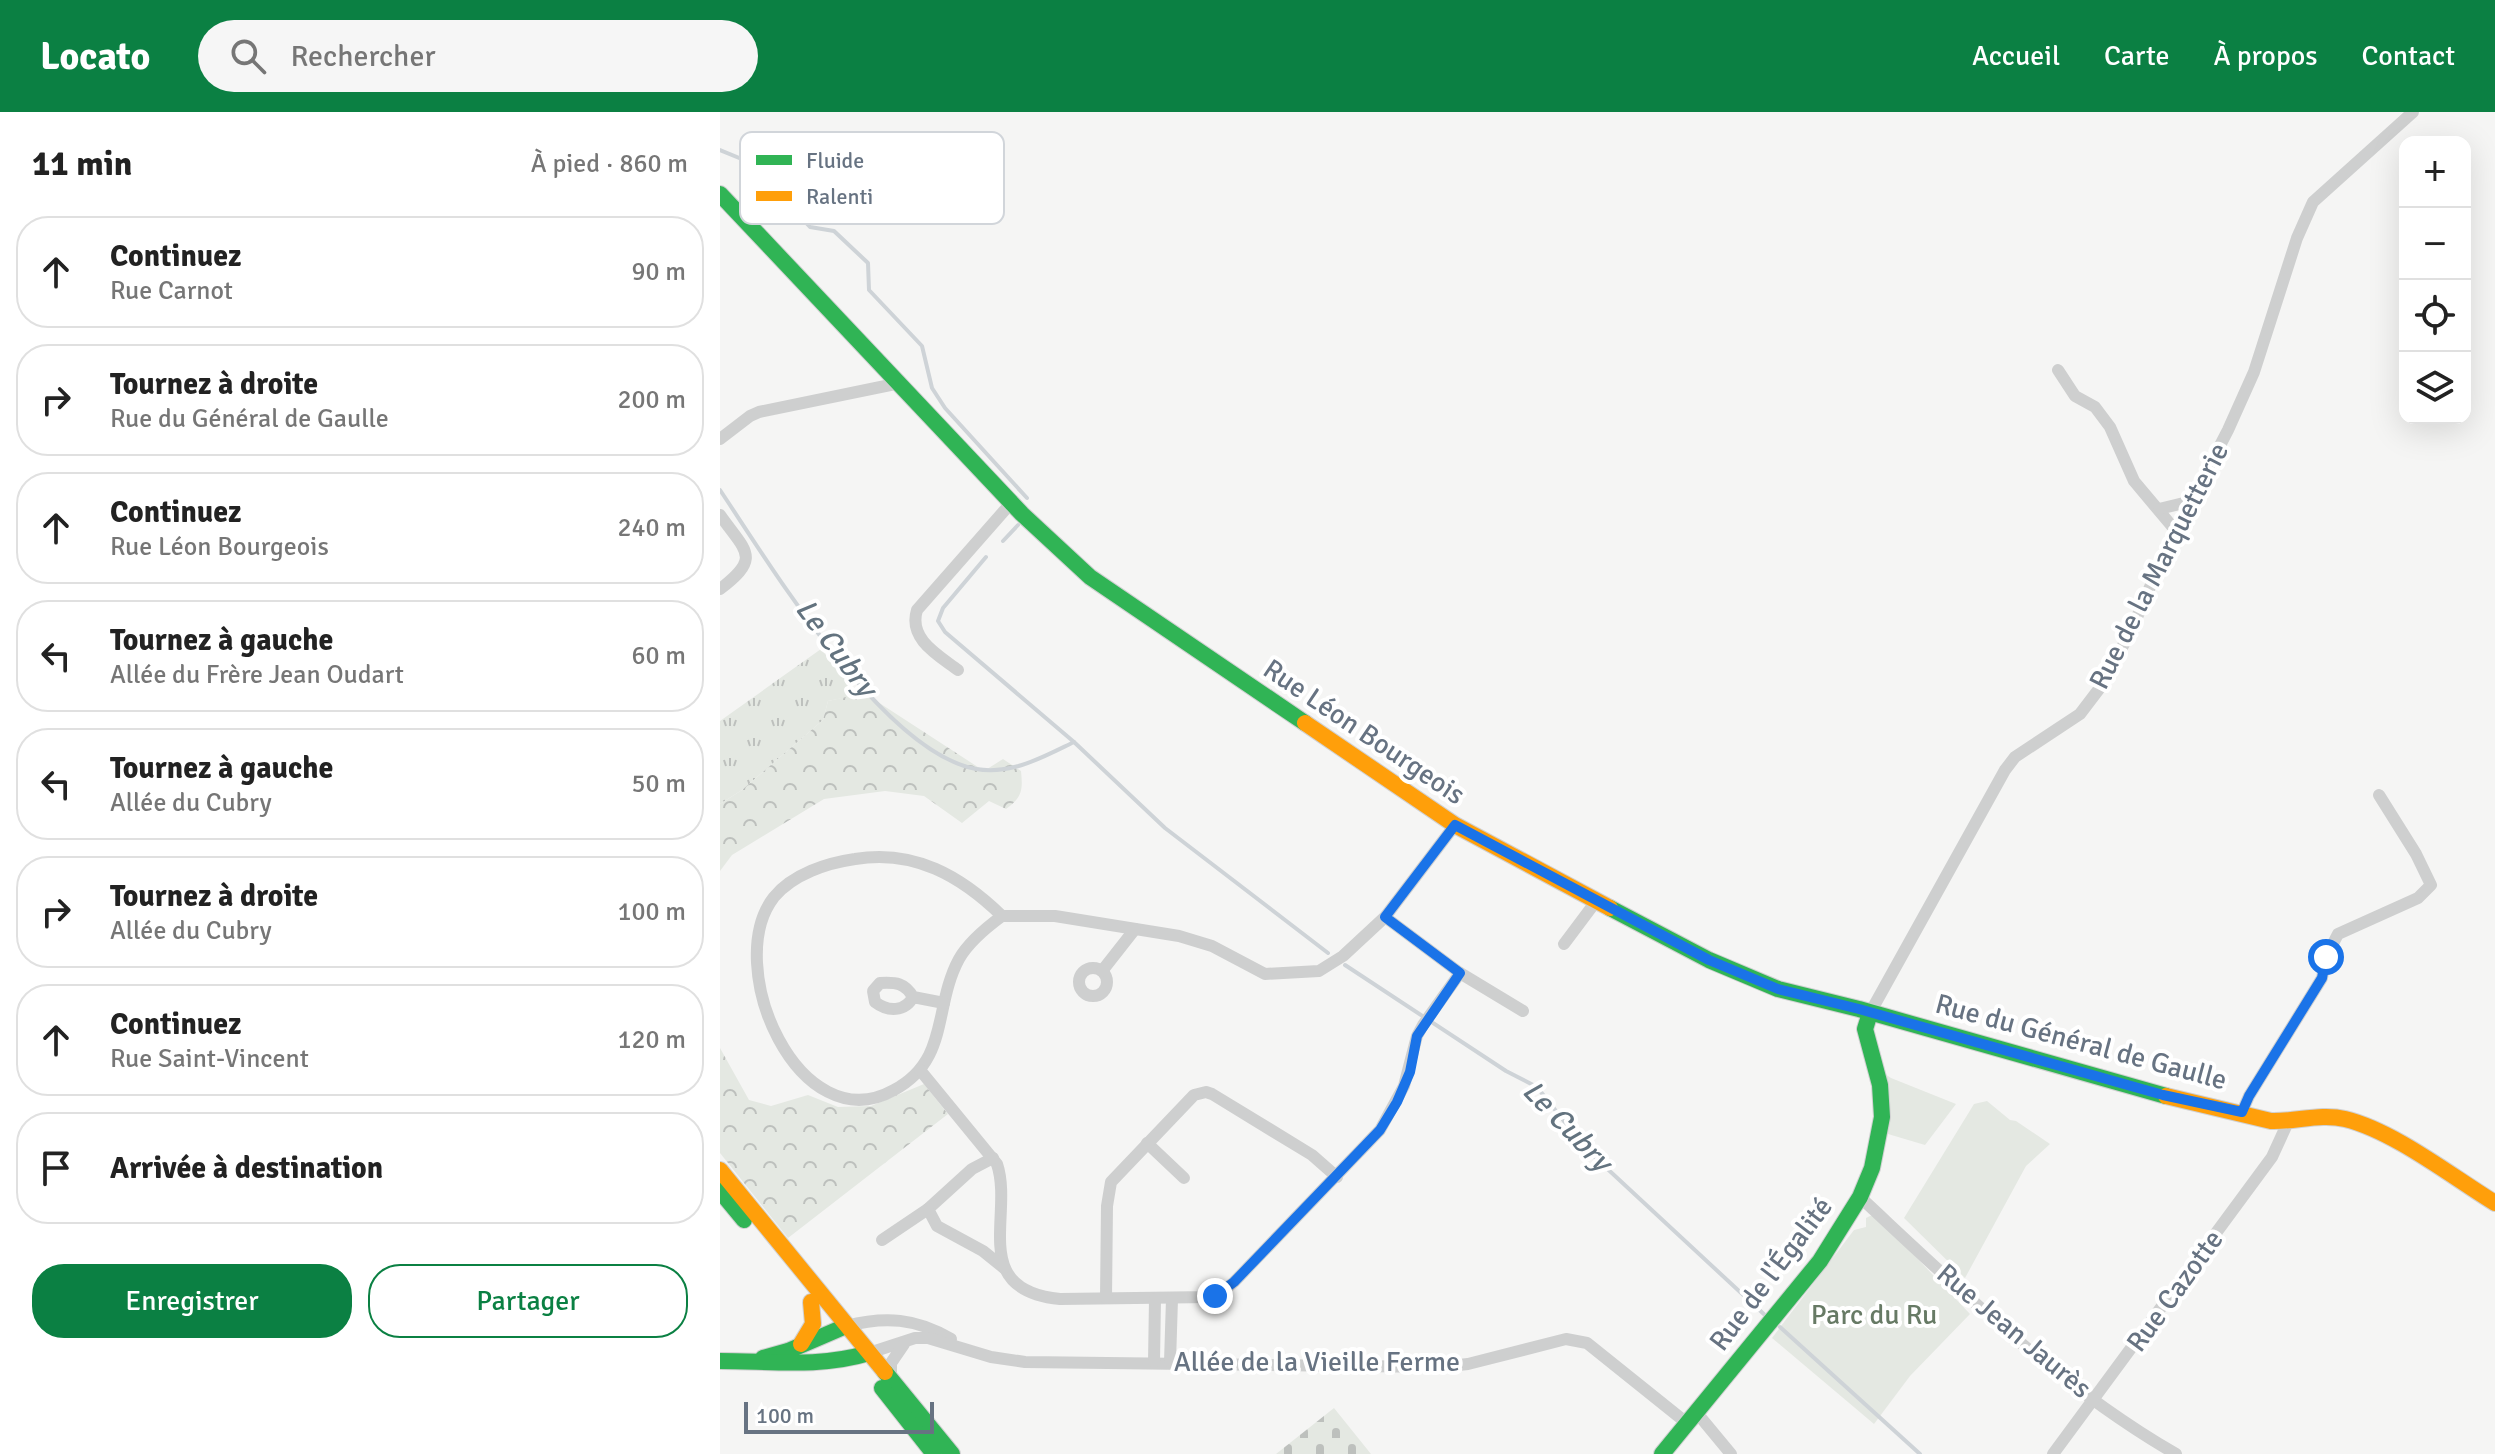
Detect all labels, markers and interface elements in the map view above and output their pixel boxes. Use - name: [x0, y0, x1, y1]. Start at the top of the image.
- search box: [198, 20, 758, 92]
- text: Locato: [40, 33, 150, 80]
- icon: search: [226, 34, 270, 78]
- text: Rechercher: [290, 38, 436, 75]
- text: Accueil: [1972, 39, 2060, 73]
- text: Carte: [2104, 39, 2169, 73]
- text: À propos: [2213, 39, 2318, 73]
- text: Contact: [2362, 39, 2455, 73]
- legend: [740, 132, 1004, 224]
- map controls: [2399, 136, 2471, 424]
- button: +: [2399, 136, 2471, 208]
- text: 11 min: [32, 143, 132, 185]
- text: Fluide: [806, 147, 864, 174]
- text: À pied · 860 m: [531, 148, 688, 180]
- text: Ralenti: [806, 183, 873, 210]
- button: −: [2399, 208, 2471, 280]
- text: Continuez: [110, 238, 242, 275]
- icon: ahead: [34, 250, 78, 294]
- text: 90 m: [631, 256, 686, 288]
- text: Rue Carnot: [110, 275, 233, 307]
- button: locate: [2399, 280, 2471, 352]
- button: layers: [2399, 352, 2471, 424]
- text: Tournez à droite: [110, 366, 318, 403]
- icon: right: [34, 378, 78, 422]
- text: 200 m: [617, 384, 686, 416]
- text: Rue du Général de Gaulle: [110, 403, 389, 435]
- street label: Rue de la Marquetterie: [2082, 437, 2236, 695]
- text: Continuez: [110, 494, 242, 531]
- icon: ahead: [34, 506, 78, 550]
- text: 240 m: [617, 512, 686, 544]
- text: Rue Léon Bourgeois: [110, 531, 329, 563]
- water label: Le Cubry: [787, 592, 887, 707]
- text: Tournez à gauche: [110, 622, 333, 659]
- icon: left: [34, 634, 78, 678]
- text: 60 m: [631, 640, 686, 672]
- street label: Rue Léon Bourgeois: [1257, 652, 1471, 812]
- text: Allée du Frère Jean Oudart: [110, 659, 404, 691]
- text: Tournez à gauche: [110, 750, 333, 787]
- icon: left: [34, 762, 78, 806]
- text: 50 m: [631, 768, 686, 800]
- text: Allée du Cubry: [110, 787, 272, 819]
- text: Tournez à droite: [110, 878, 318, 915]
- icon: right: [34, 890, 78, 934]
- text: 100 m: [617, 896, 686, 928]
- text: Allée du Cubry: [110, 915, 272, 947]
- route start: [2308, 939, 2344, 975]
- street label: Rue du Général de Gaulle: [1932, 987, 2230, 1097]
- text: Continuez: [110, 1006, 242, 1043]
- icon: ahead: [34, 1018, 78, 1062]
- text: 120 m: [617, 1024, 686, 1056]
- text: Rue Saint-Vincent: [110, 1043, 309, 1075]
- water label: Le Cubry: [1515, 1073, 1622, 1182]
- icon: arrive: [34, 1146, 78, 1190]
- text: Arrivée à destination: [110, 1150, 383, 1187]
- street label: Rue de l'Égalité: [1702, 1191, 1840, 1357]
- street label: Rue Cazotte: [2119, 1223, 2231, 1359]
- street label: Rue Jean Jaurès: [1930, 1257, 2098, 1405]
- button: Enregistrer: [32, 1264, 352, 1338]
- button: Partager: [368, 1264, 688, 1338]
- route end: [1197, 1278, 1233, 1314]
- park label: Parc du Ru: [1811, 1298, 1937, 1332]
- street label: Allée de la Vieille Ferme: [1174, 1345, 1460, 1379]
- scale bar: [744, 1398, 934, 1434]
- text: 100 m: [756, 1402, 814, 1429]

